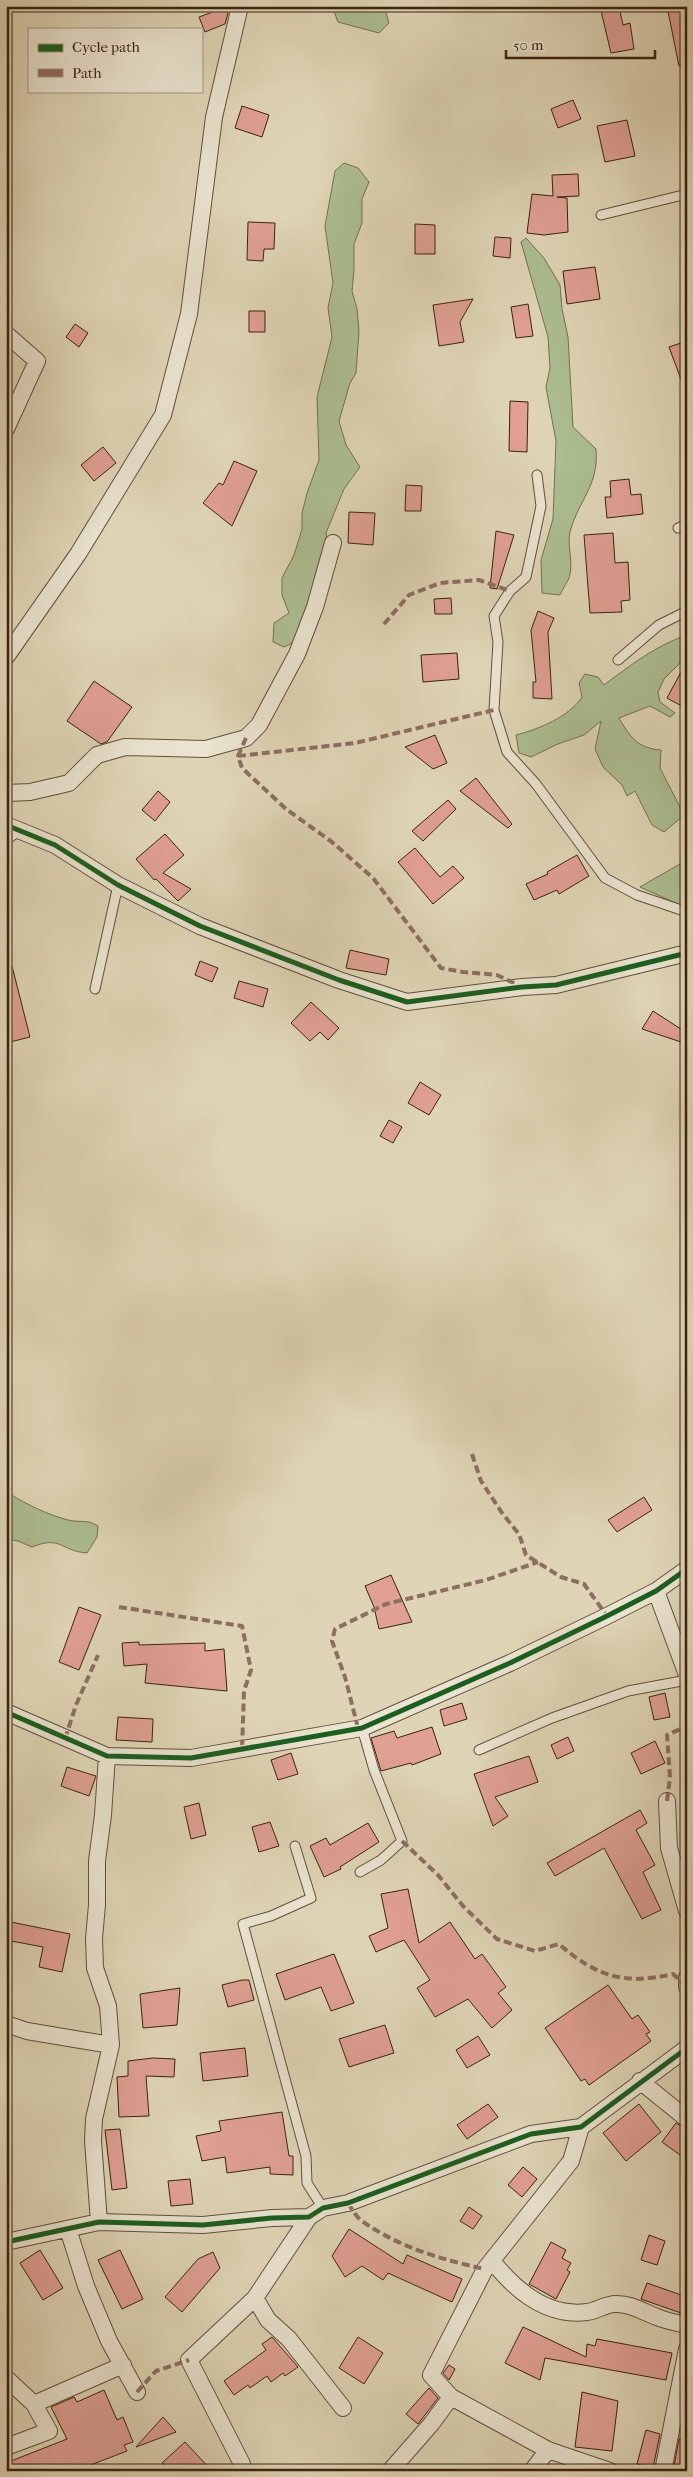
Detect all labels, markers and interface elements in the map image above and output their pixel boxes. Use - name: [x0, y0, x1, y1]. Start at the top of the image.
- legend: [28, 28, 202, 92]
- scale bar: [506, 28, 654, 60]
- text: 50 m: [513, 36, 544, 54]
- text: Cycle path: [72, 38, 140, 56]
- text: Path: [72, 64, 102, 82]

